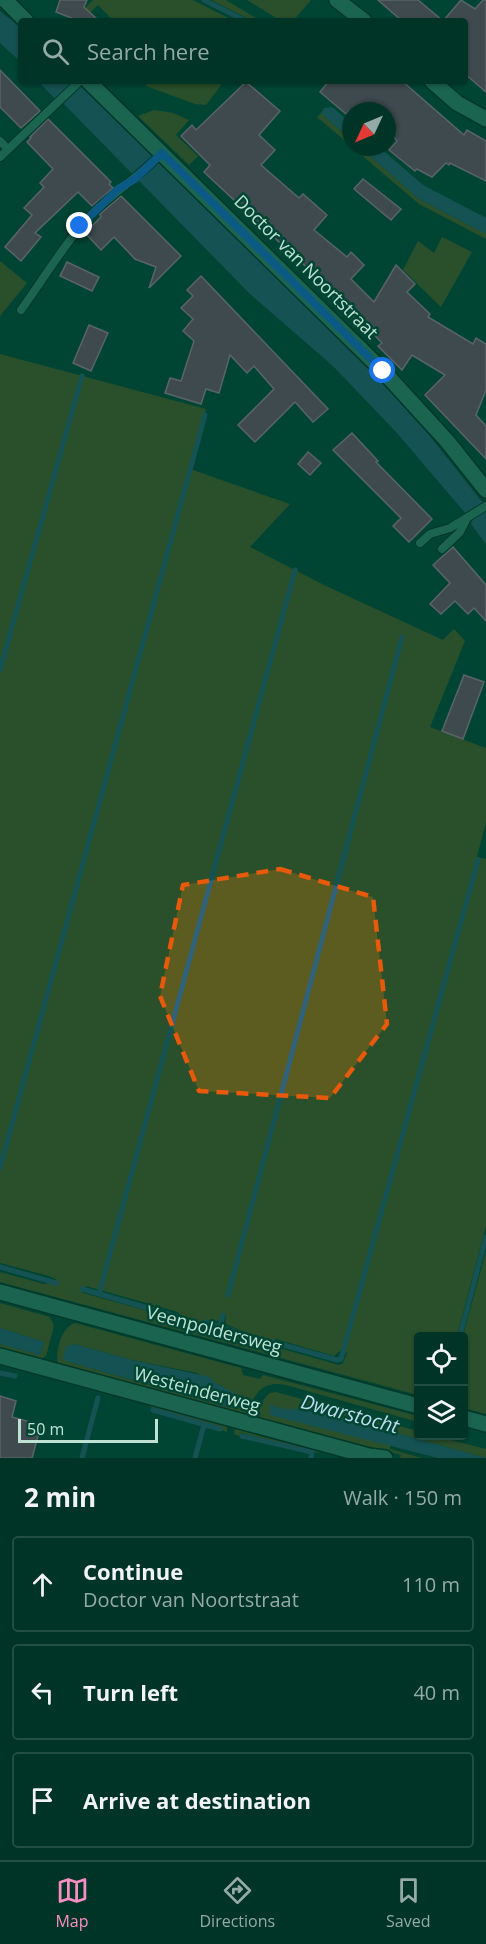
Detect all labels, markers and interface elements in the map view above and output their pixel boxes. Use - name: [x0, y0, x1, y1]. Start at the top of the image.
- search box: [18, 18, 468, 84]
- icon: search: [39, 35, 72, 68]
- text: Search here: [87, 36, 210, 66]
- north arrow: [342, 102, 396, 156]
- street label: Doctor van Noortstraat: [230, 189, 384, 343]
- route end: [66, 212, 92, 238]
- route start: [369, 357, 395, 383]
- street label: Veenpoldersweg: [144, 1299, 285, 1359]
- map controls: [414, 1332, 468, 1440]
- button: locate: [414, 1332, 468, 1386]
- street label: Westeinderweg: [132, 1361, 263, 1417]
- button: layers: [414, 1386, 468, 1440]
- water label: Dwarstocht: [298, 1387, 404, 1440]
- scale bar: [18, 1416, 158, 1444]
- text: 50 m: [27, 1418, 64, 1440]
- text: 2 min: [24, 1479, 96, 1515]
- text: Walk · 150 m: [343, 1484, 462, 1511]
- text: Continue: [83, 1556, 183, 1586]
- icon: ahead: [26, 1568, 59, 1601]
- text: 110 m: [402, 1571, 460, 1598]
- text: Doctor van Noortstraat: [83, 1586, 299, 1613]
- icon: left: [26, 1676, 59, 1709]
- text: Turn left: [83, 1677, 178, 1707]
- text: 40 m: [413, 1679, 460, 1706]
- icon: arrive: [26, 1784, 59, 1817]
- text: Arrive at destination: [83, 1785, 311, 1815]
- tab: Map: [55, 1874, 89, 1932]
- tab: Directions: [199, 1874, 275, 1932]
- tab: Saved: [386, 1874, 431, 1932]

